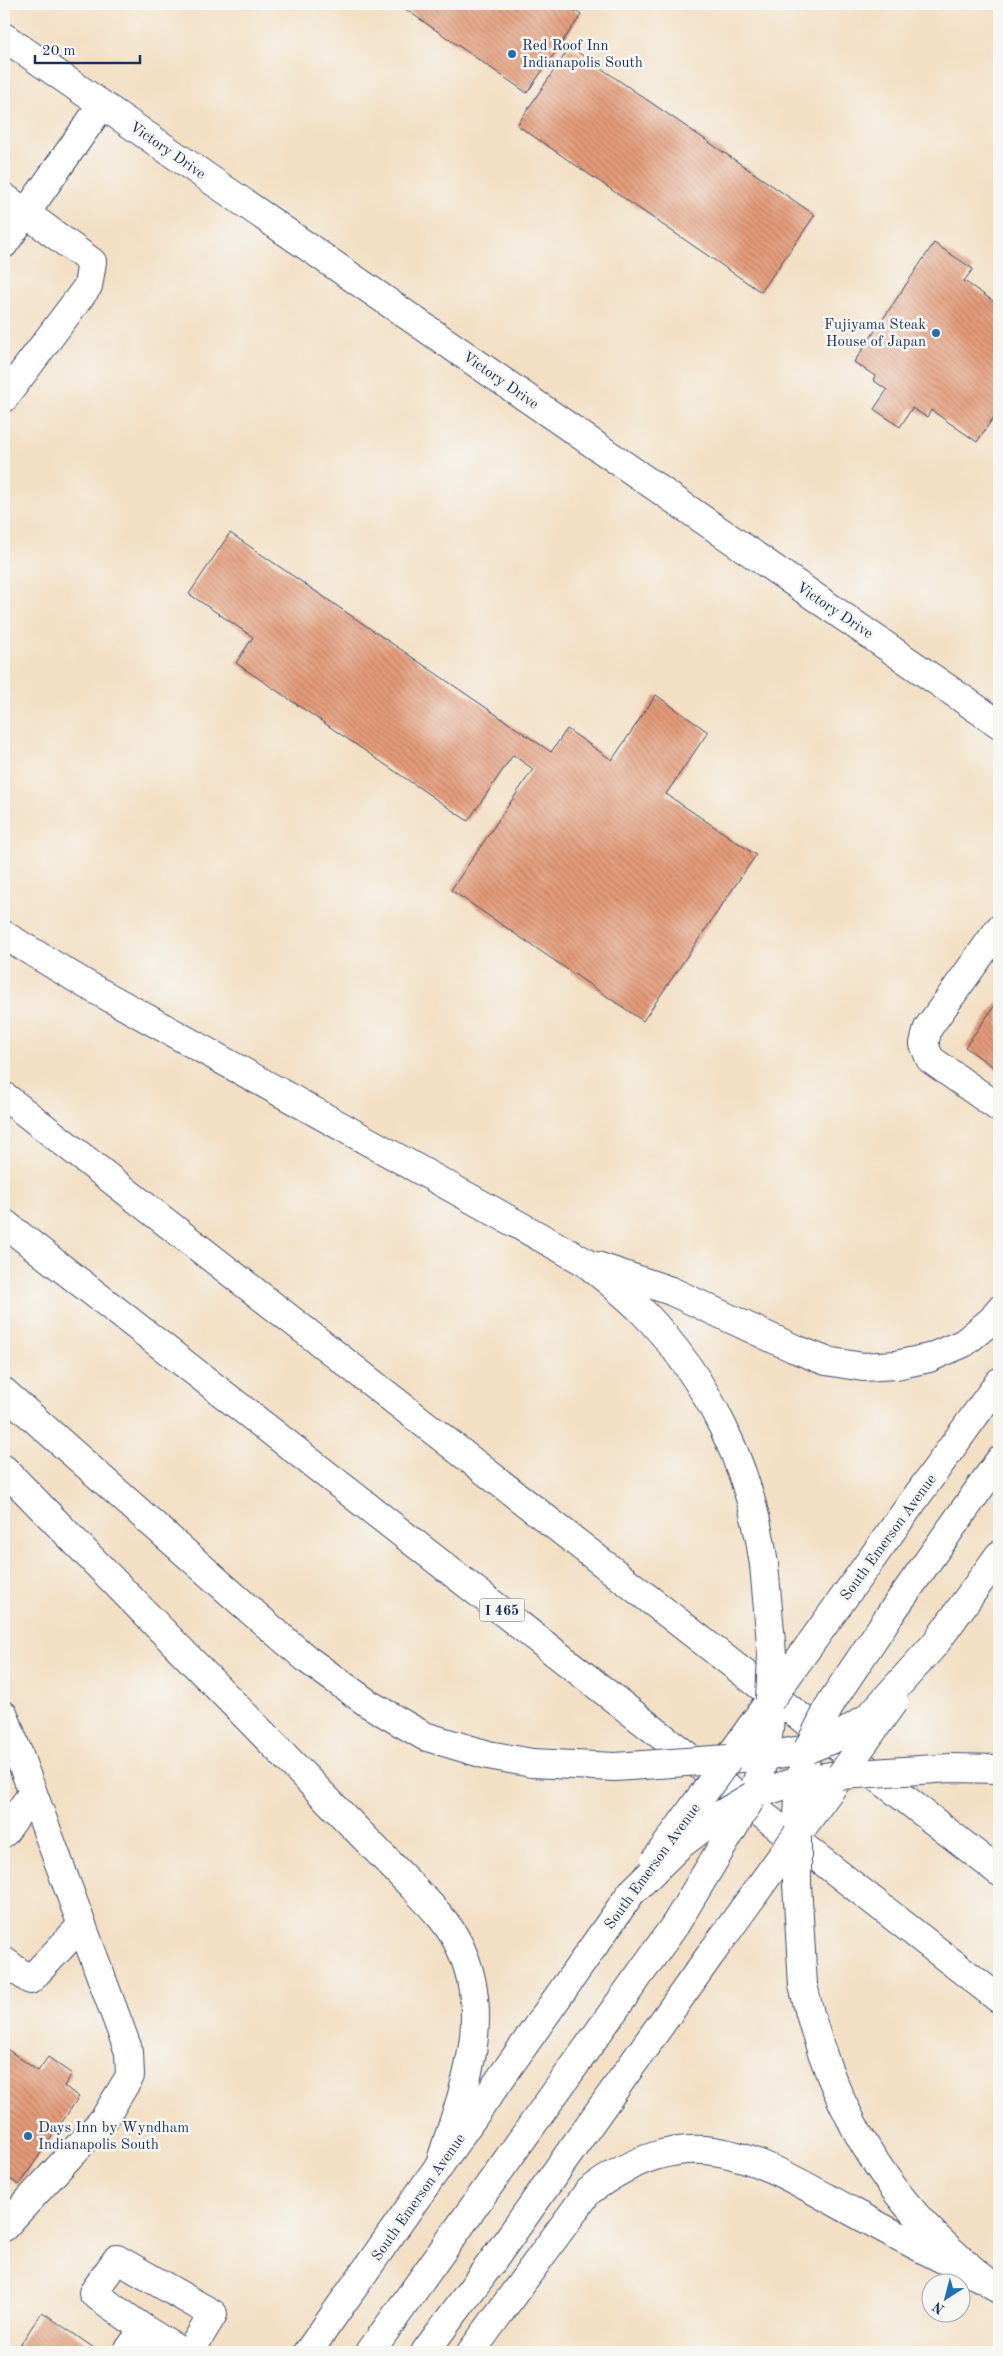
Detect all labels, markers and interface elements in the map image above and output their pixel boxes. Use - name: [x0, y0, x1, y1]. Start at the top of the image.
- scale bar: [35, 32, 140, 64]
- place label: Red Roof Inn Indianapolis South: [522, 39, 643, 71]
- text: 20 m: [42, 44, 76, 59]
- marker: Red Roof Inn Indianapolis South: [506, 48, 518, 60]
- street label: Victory Drive: [127, 120, 208, 183]
- place label: Fujiyama Steak House of Japan: [824, 318, 926, 350]
- marker: Fujiyama Steak House of Japan: [930, 327, 942, 339]
- street label: Victory Drive: [460, 350, 541, 413]
- street label: Victory Drive: [793, 580, 875, 642]
- street label: South Emerson Avenue: [839, 1472, 940, 1604]
- road number: I 465: [480, 1598, 524, 1622]
- street label: South Emerson Avenue: [603, 1801, 704, 1933]
- place label: Days Inn by Wyndham Indianapolis South: [38, 2121, 189, 2153]
- marker: Days Inn by Wyndham Indianapolis South: [22, 2130, 34, 2142]
- street label: South Emerson Avenue: [370, 2131, 469, 2264]
- north arrow: [920, 2274, 970, 2324]
- text: N: [930, 2299, 947, 2317]

